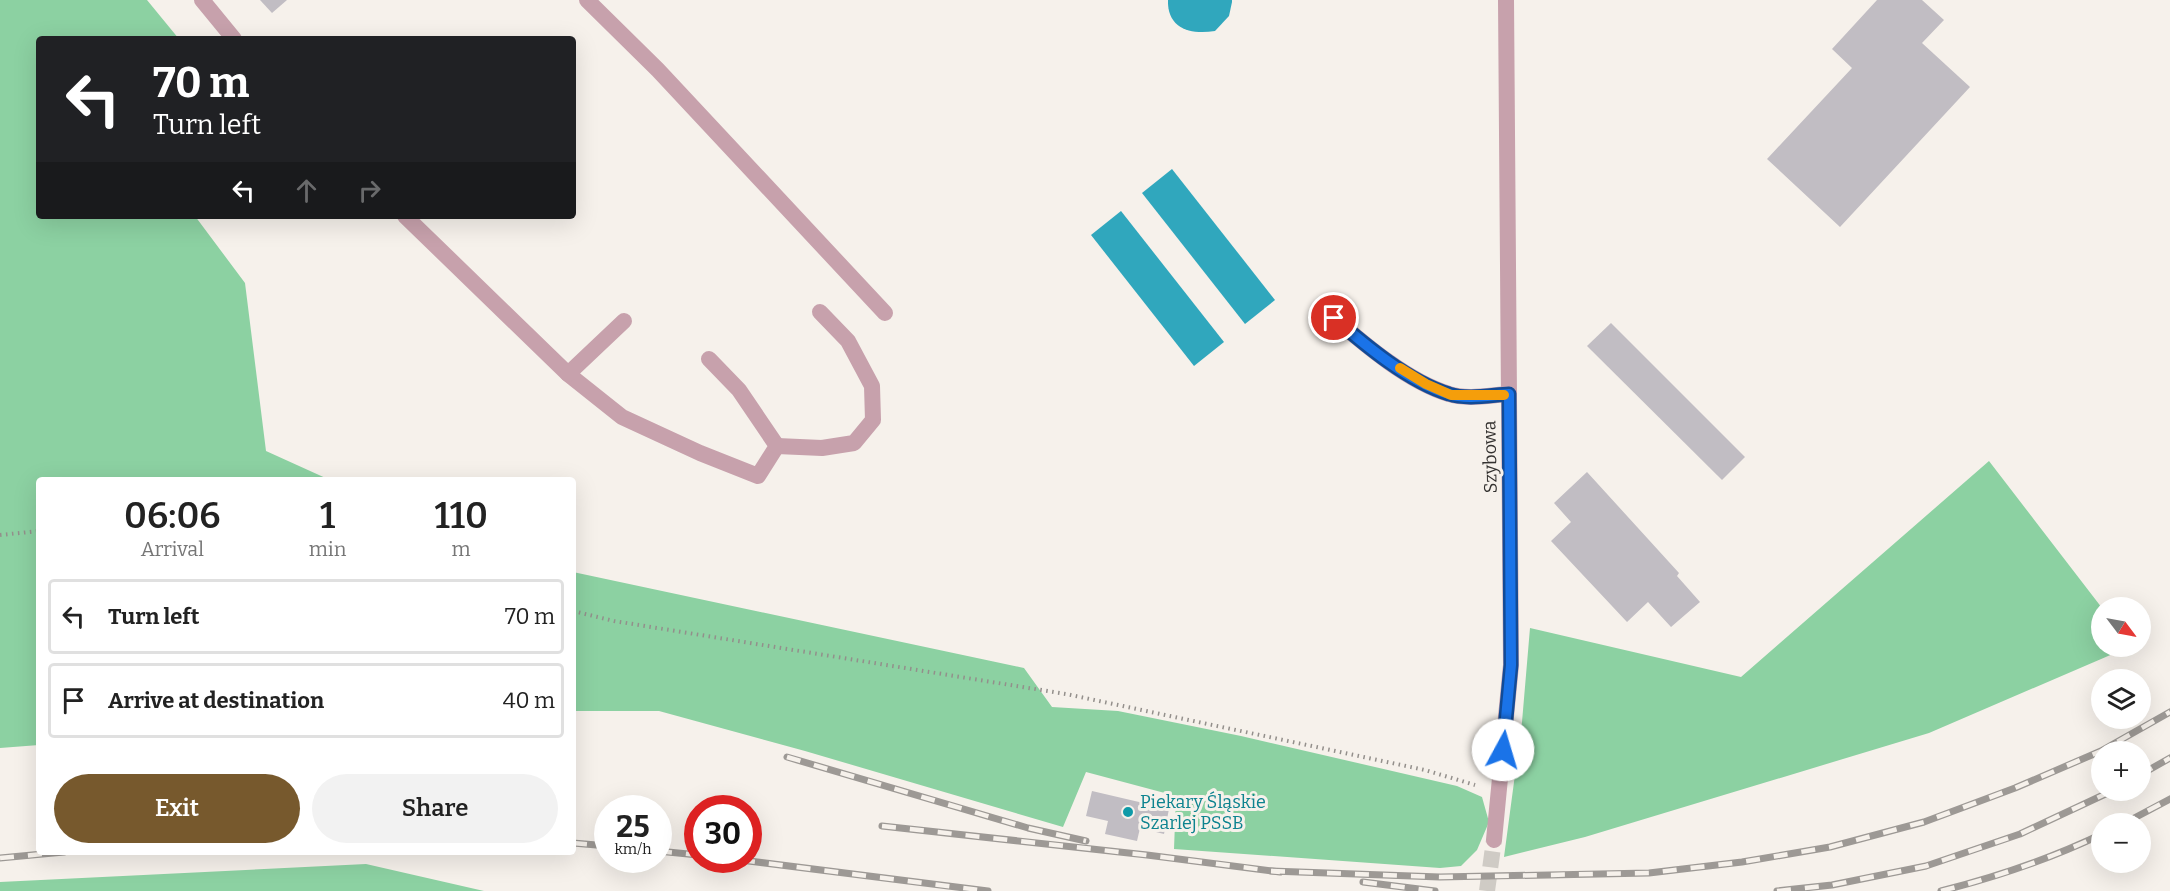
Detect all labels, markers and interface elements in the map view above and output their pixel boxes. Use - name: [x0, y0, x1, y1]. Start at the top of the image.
- text: 70 m: [153, 58, 249, 108]
- icon: left: [54, 60, 132, 138]
- text: Turn left: [153, 109, 261, 141]
- icon: left: [227, 174, 260, 207]
- icon: ahead: [290, 174, 323, 207]
- icon: right: [353, 174, 386, 207]
- pin: [1308, 292, 1359, 343]
- icon: arrive: [1317, 301, 1350, 334]
- street label: Szybowa: [1478, 420, 1502, 494]
- text: 06:06: [124, 494, 221, 538]
- text: 1: [320, 494, 335, 538]
- text: 110: [434, 494, 488, 538]
- text: Arrival: [141, 537, 204, 561]
- text: min: [309, 537, 346, 561]
- text: m: [452, 537, 471, 561]
- north arrow: [2091, 597, 2151, 657]
- map controls: [2091, 597, 2151, 873]
- icon: left: [57, 600, 90, 633]
- text: Turn left: [108, 603, 200, 630]
- text: 70 m: [505, 603, 555, 630]
- button: layers: [2091, 669, 2151, 729]
- icon: arrive: [57, 684, 90, 717]
- text: Arrive at destination: [108, 687, 324, 714]
- text: 40 m: [503, 687, 555, 714]
- position arrow: [1471, 718, 1535, 782]
- button: +: [2091, 741, 2151, 801]
- button: Exit: [54, 774, 300, 843]
- button: Share: [312, 774, 558, 843]
- place label: Piekary Śląskie Szarlej PSSB: [1140, 791, 1266, 834]
- speed limit sign: 30: [684, 795, 762, 873]
- marker: Piekary Śląskie Szarlej PSSB: [1121, 805, 1135, 819]
- text: 25: [616, 809, 650, 845]
- button: −: [2091, 813, 2151, 873]
- text: km/h: [614, 840, 652, 858]

